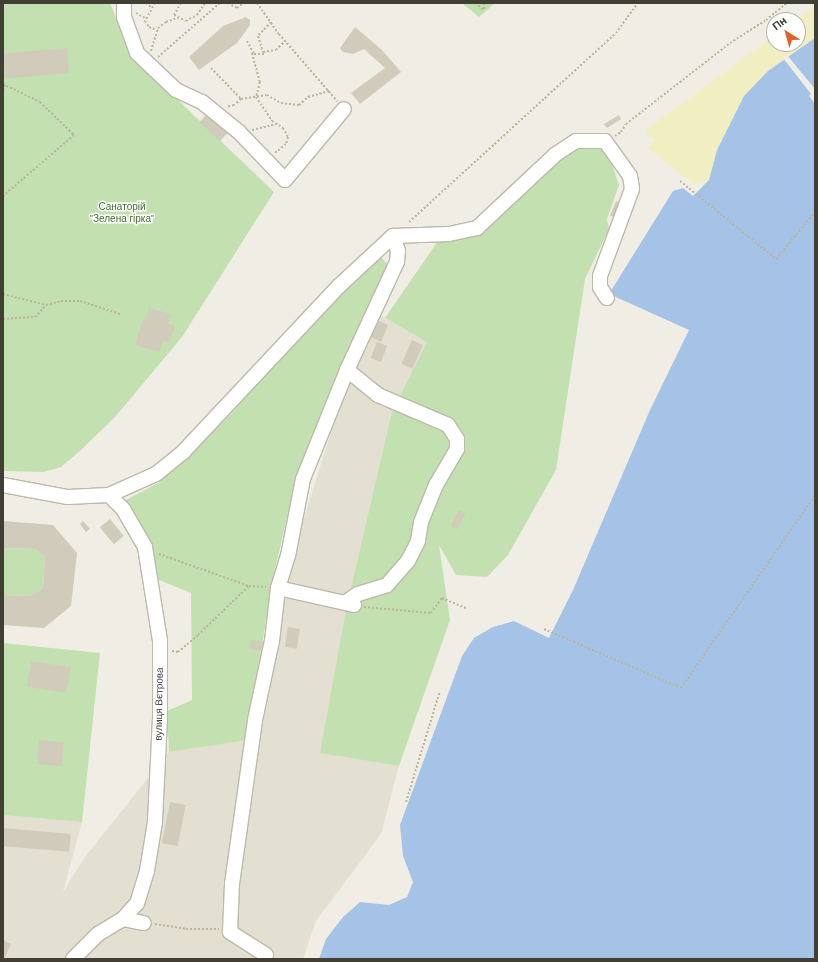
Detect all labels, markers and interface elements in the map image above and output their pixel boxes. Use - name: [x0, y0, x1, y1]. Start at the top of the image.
- north arrow: [766, 12, 806, 52]
- text: Пн: [769, 13, 789, 33]
- park label: Санаторій "Зелена гірка": [90, 200, 154, 224]
- street label: вулиця Вєтрова: [152, 667, 166, 741]

